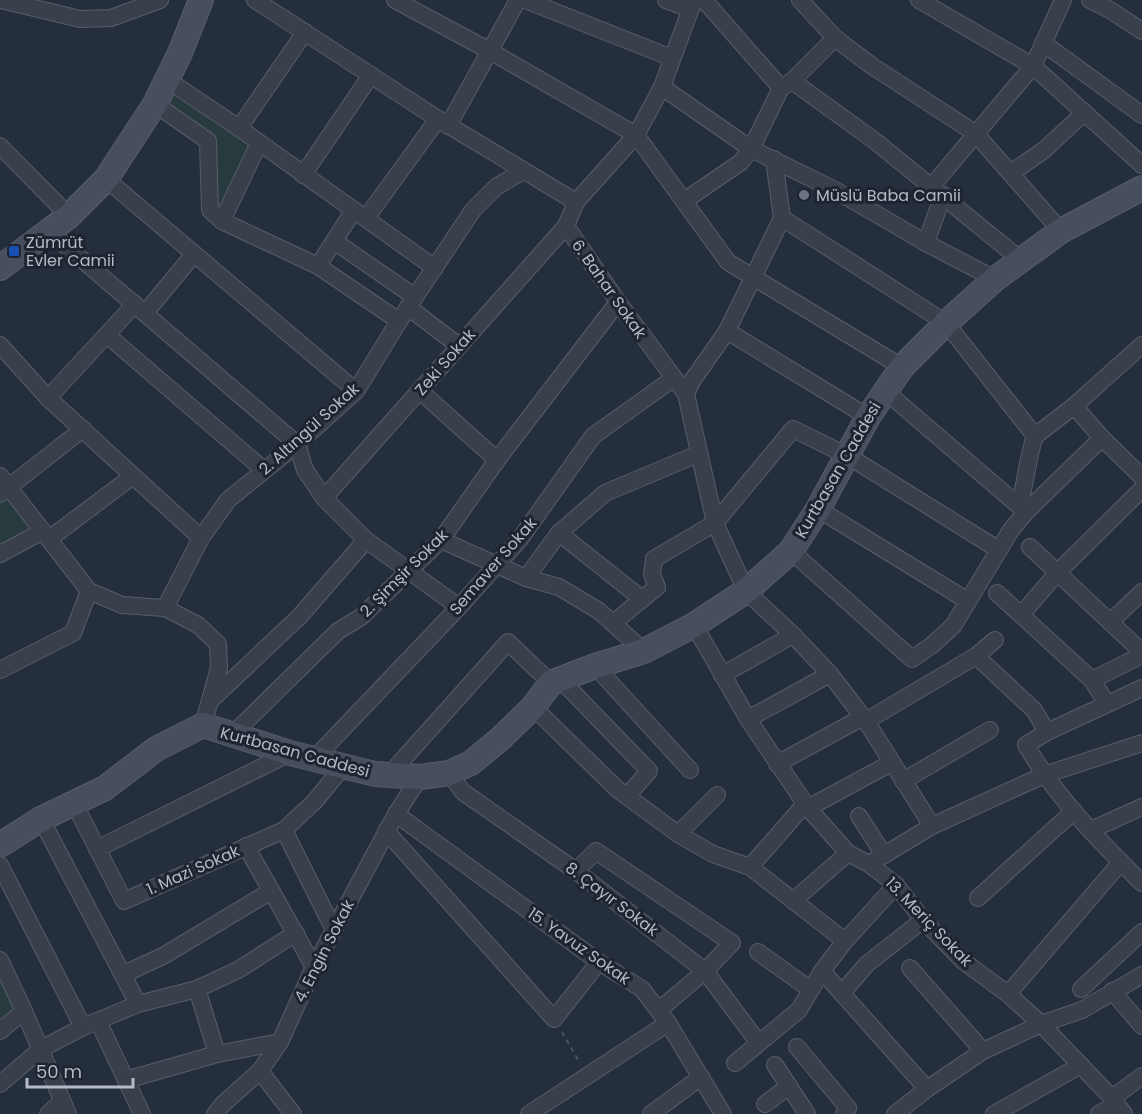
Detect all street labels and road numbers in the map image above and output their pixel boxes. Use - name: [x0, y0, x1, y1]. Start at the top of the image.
- street label: 6. Bahar Sokak: [566, 235, 652, 344]
- street label: Zeki Sokak: [409, 323, 481, 400]
- street label: 2. Altıngül Sokak: [254, 377, 365, 480]
- street label: Kurtbasan Caddesi: [790, 398, 886, 542]
- street label: Semaver Sokak: [444, 512, 542, 620]
- street label: 2. Şimşir Sokak: [355, 523, 454, 622]
- street label: Kurtbasan Caddesi: [218, 721, 372, 783]
- street label: 1. Mazi Sokak: [143, 839, 244, 901]
- street label: 8. Çayır Sokak: [561, 856, 664, 942]
- street label: 13. Meriç Sokak: [880, 872, 978, 972]
- street label: 4. Engin Sokak: [288, 895, 360, 1006]
- street label: 15. Yavuz Sokak: [523, 902, 636, 990]

